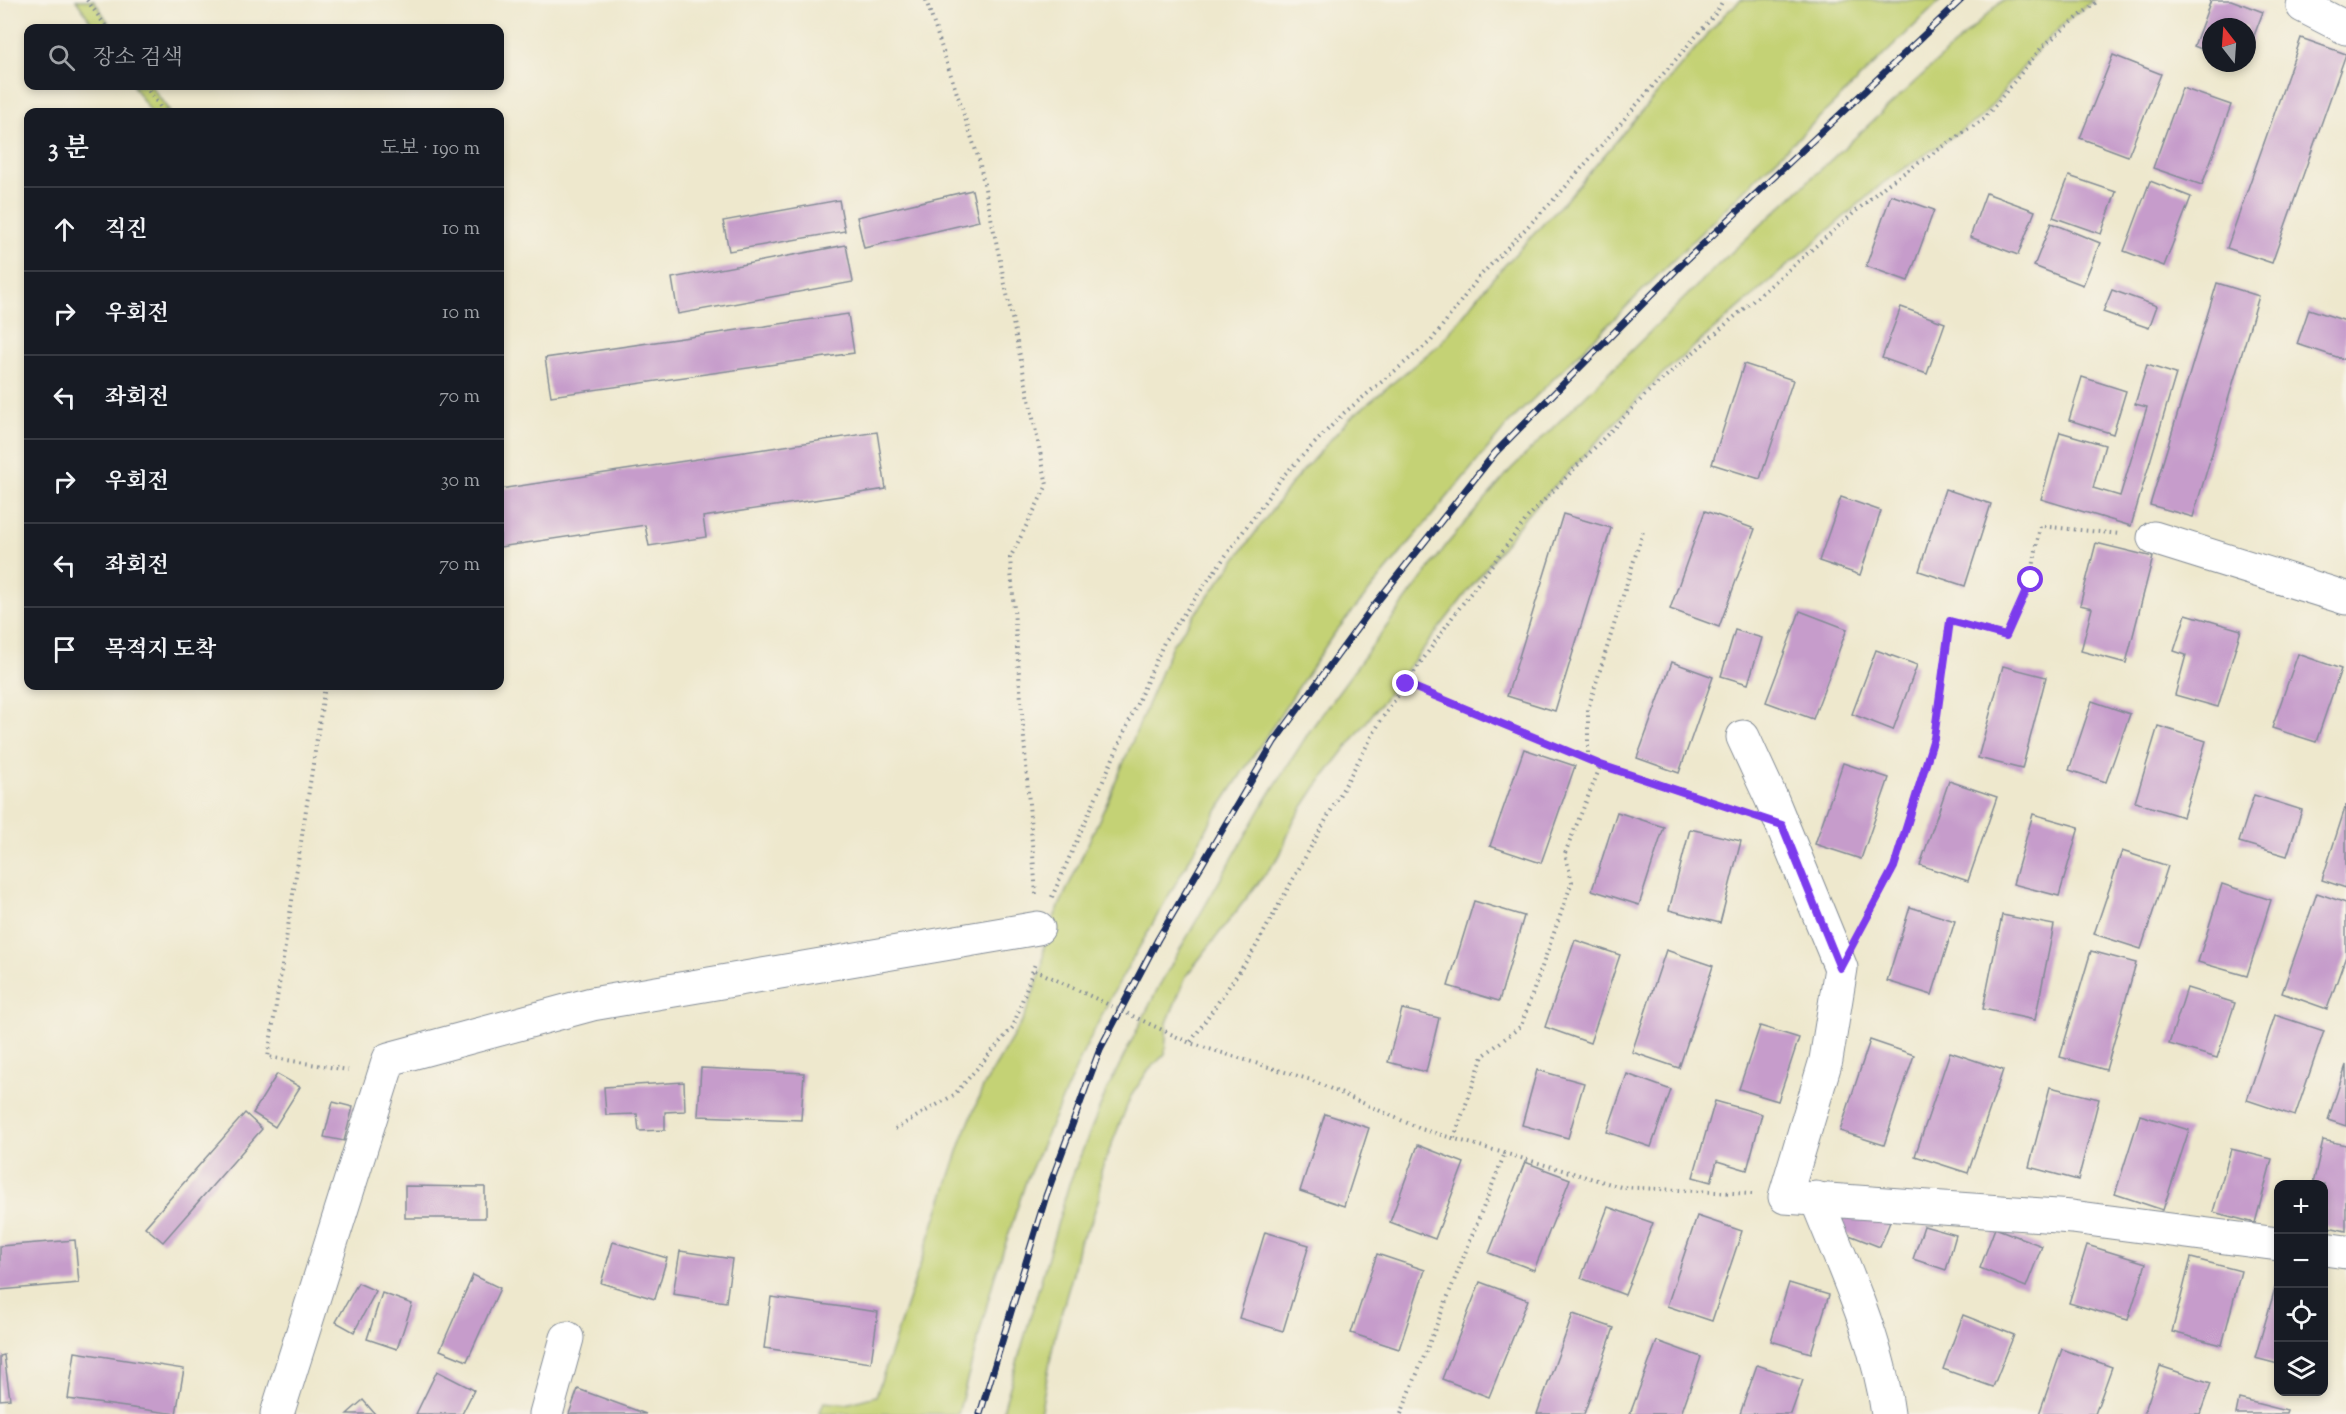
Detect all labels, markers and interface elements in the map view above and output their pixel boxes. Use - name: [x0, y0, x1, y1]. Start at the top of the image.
- north arrow: [2202, 18, 2256, 72]
- search box: [24, 24, 504, 90]
- icon: search: [45, 41, 78, 74]
- text: 장소 검색: [93, 43, 183, 75]
- text: 3 분: [48, 131, 89, 168]
- text: 도보 · 190 m: [380, 135, 480, 164]
- icon: ahead: [48, 213, 81, 246]
- text: 직진: [105, 215, 148, 247]
- text: 10 m: [442, 215, 480, 244]
- icon: right: [48, 297, 81, 330]
- text: 우회전: [105, 299, 169, 331]
- text: 10 m: [442, 299, 480, 328]
- icon: left: [48, 381, 81, 414]
- text: 좌회전: [105, 383, 169, 415]
- text: 70 m: [439, 383, 480, 412]
- icon: right: [48, 465, 81, 498]
- text: 우회전: [105, 467, 169, 499]
- text: 30 m: [441, 467, 480, 496]
- icon: left: [48, 549, 81, 582]
- text: 좌회전: [105, 551, 169, 583]
- text: 70 m: [439, 551, 480, 580]
- route start: [2017, 566, 2043, 592]
- icon: arrive: [48, 633, 81, 666]
- text: 목적지 도착: [105, 635, 216, 667]
- route end: [1392, 670, 1418, 696]
- map controls: [2274, 1180, 2328, 1396]
- button: +: [2274, 1180, 2328, 1234]
- button: −: [2274, 1234, 2328, 1288]
- button: locate: [2274, 1288, 2328, 1342]
- button: layers: [2274, 1342, 2328, 1396]

